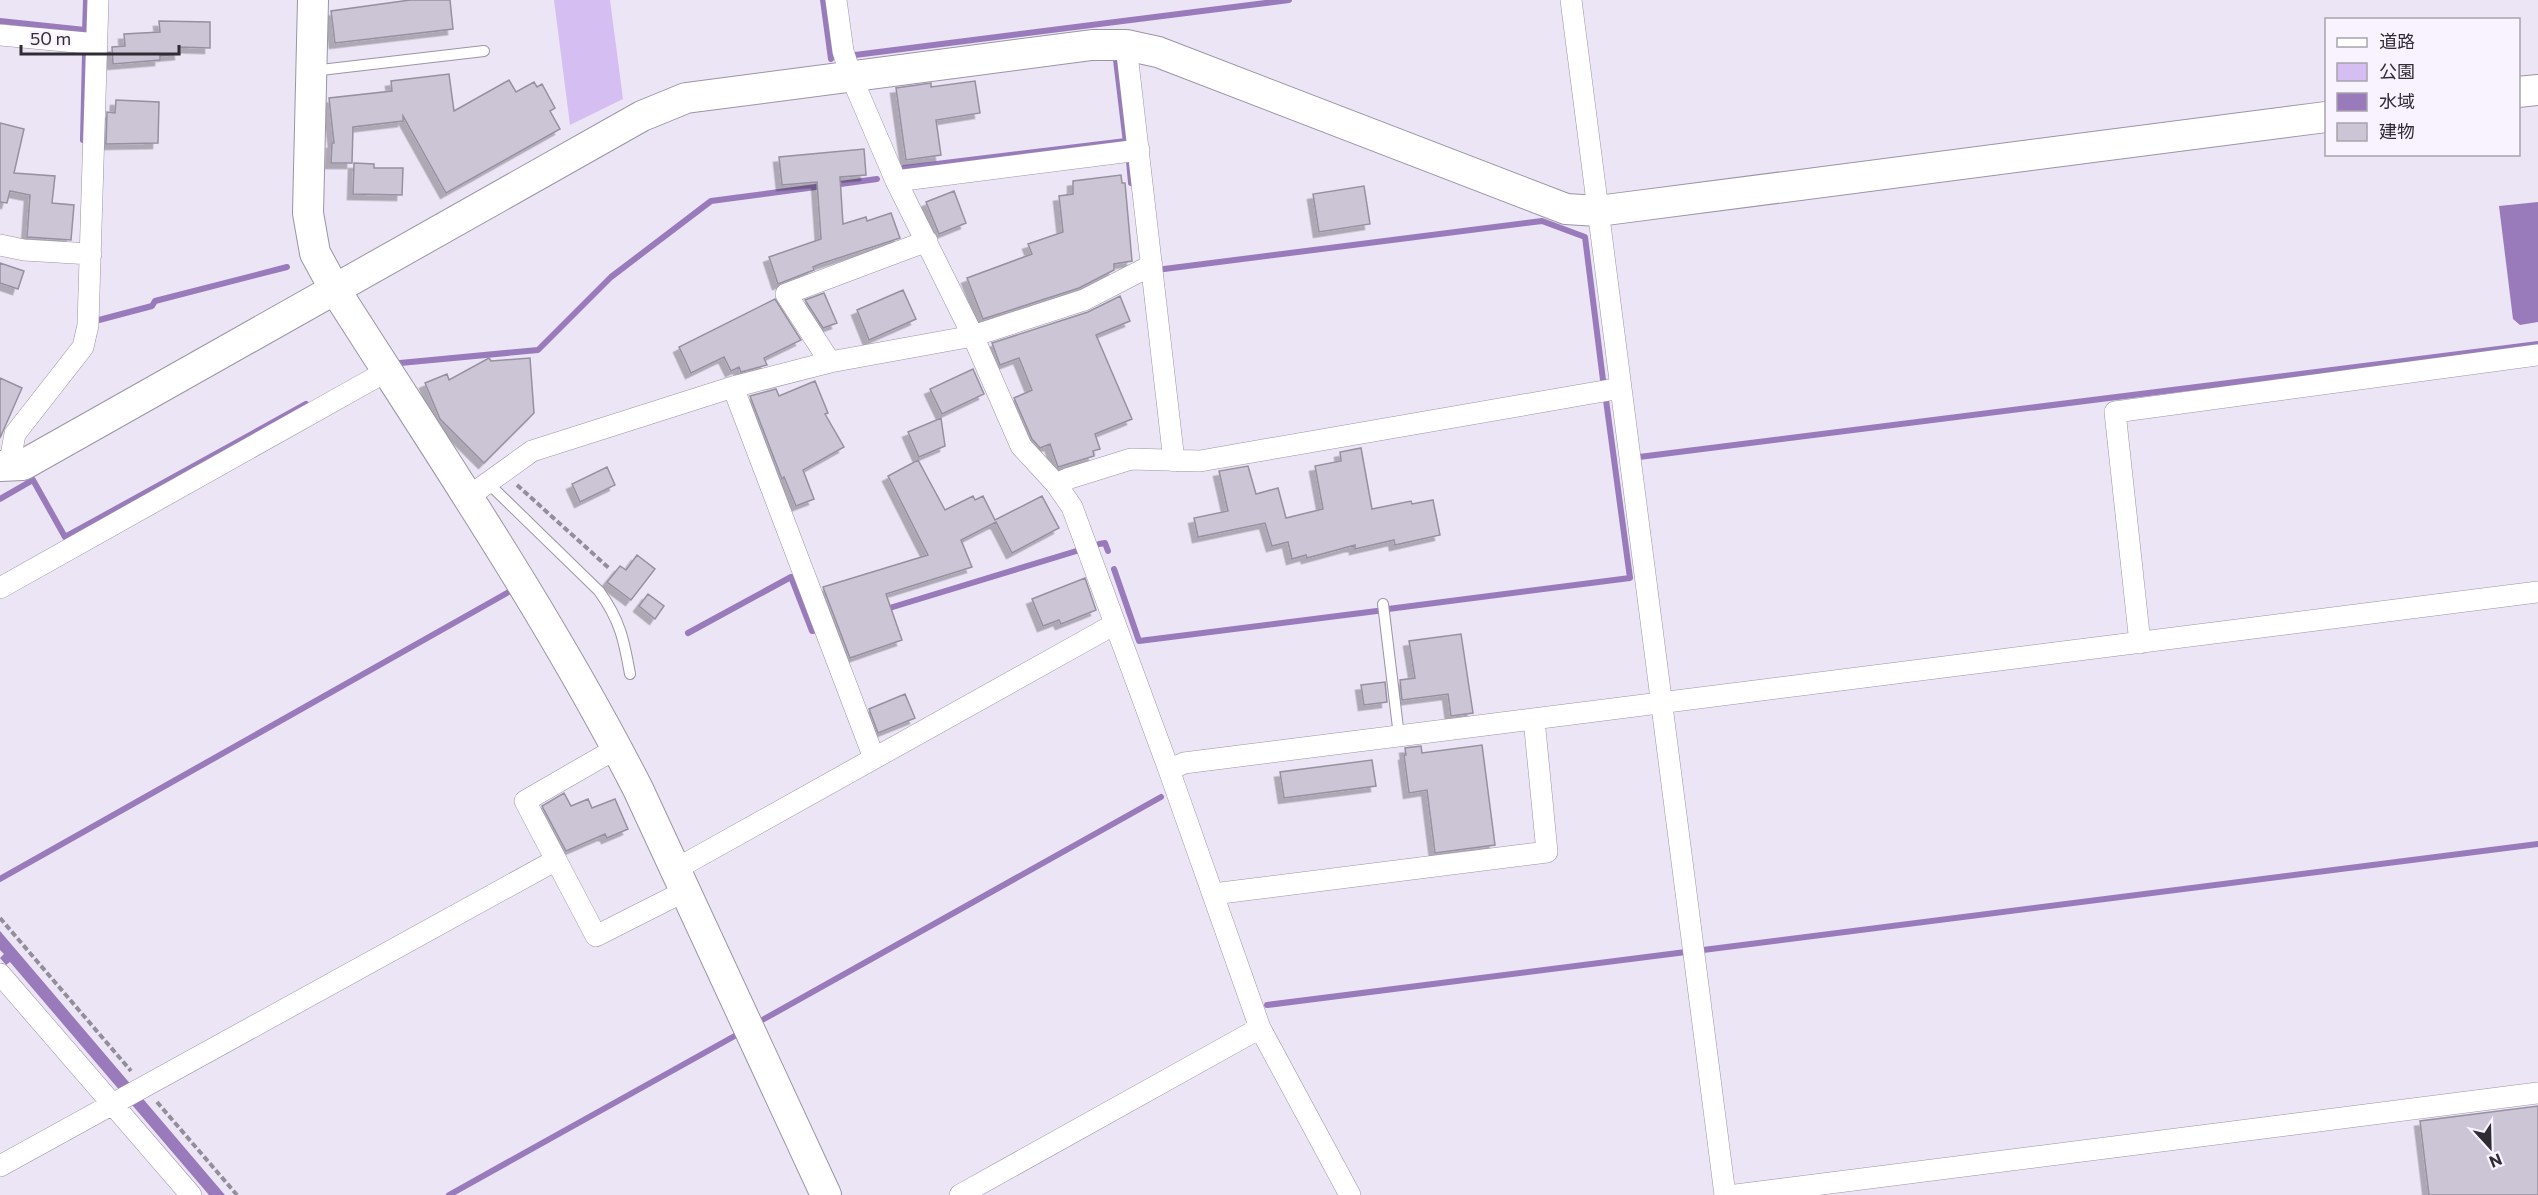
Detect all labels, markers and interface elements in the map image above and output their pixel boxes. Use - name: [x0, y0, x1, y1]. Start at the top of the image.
- scale bar: [21, 18, 178, 56]
- legend: [2325, 18, 2520, 156]
- text: 50 m: [30, 27, 71, 49]
- text: 道路: [2379, 30, 2415, 52]
- text: 公園: [2379, 60, 2415, 82]
- text: 水域: [2379, 90, 2415, 112]
- text: 建物: [2379, 120, 2415, 142]
- north arrow: [2460, 1117, 2520, 1177]
- text: N: [2487, 1150, 2505, 1172]

